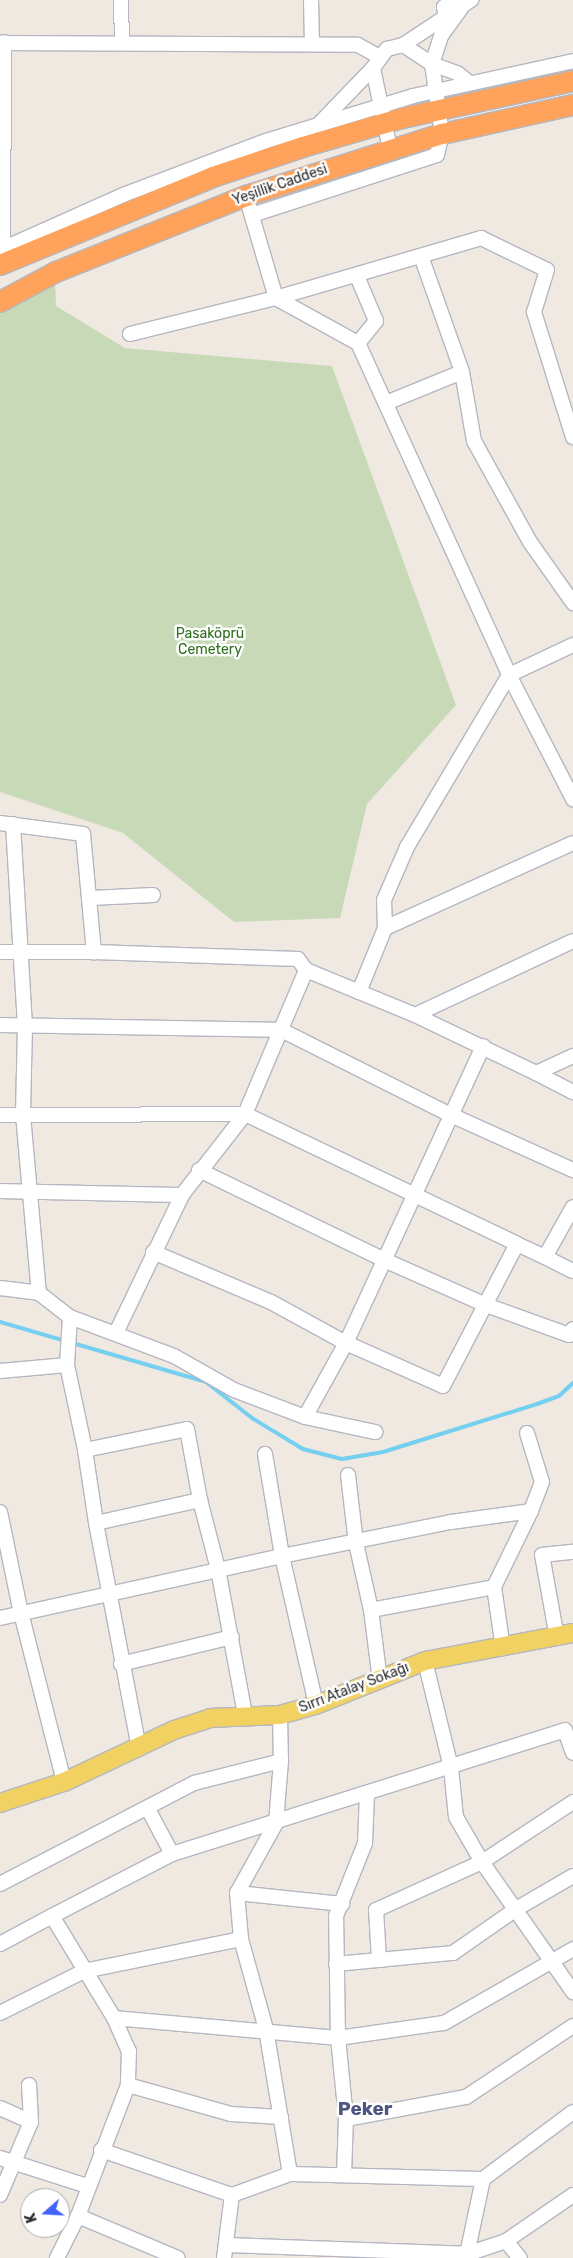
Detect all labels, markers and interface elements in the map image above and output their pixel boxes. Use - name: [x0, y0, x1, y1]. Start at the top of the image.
- street label: Yeşillik Caddesi: [230, 161, 330, 209]
- park label: Pasaköprü Cemetery: [176, 626, 244, 658]
- street label: Sırrı Atalay Sokağı: [296, 1659, 412, 1717]
- district label: Peker: [338, 2098, 392, 2120]
- north arrow: [20, 2188, 70, 2238]
- text: K: [22, 2211, 41, 2225]

